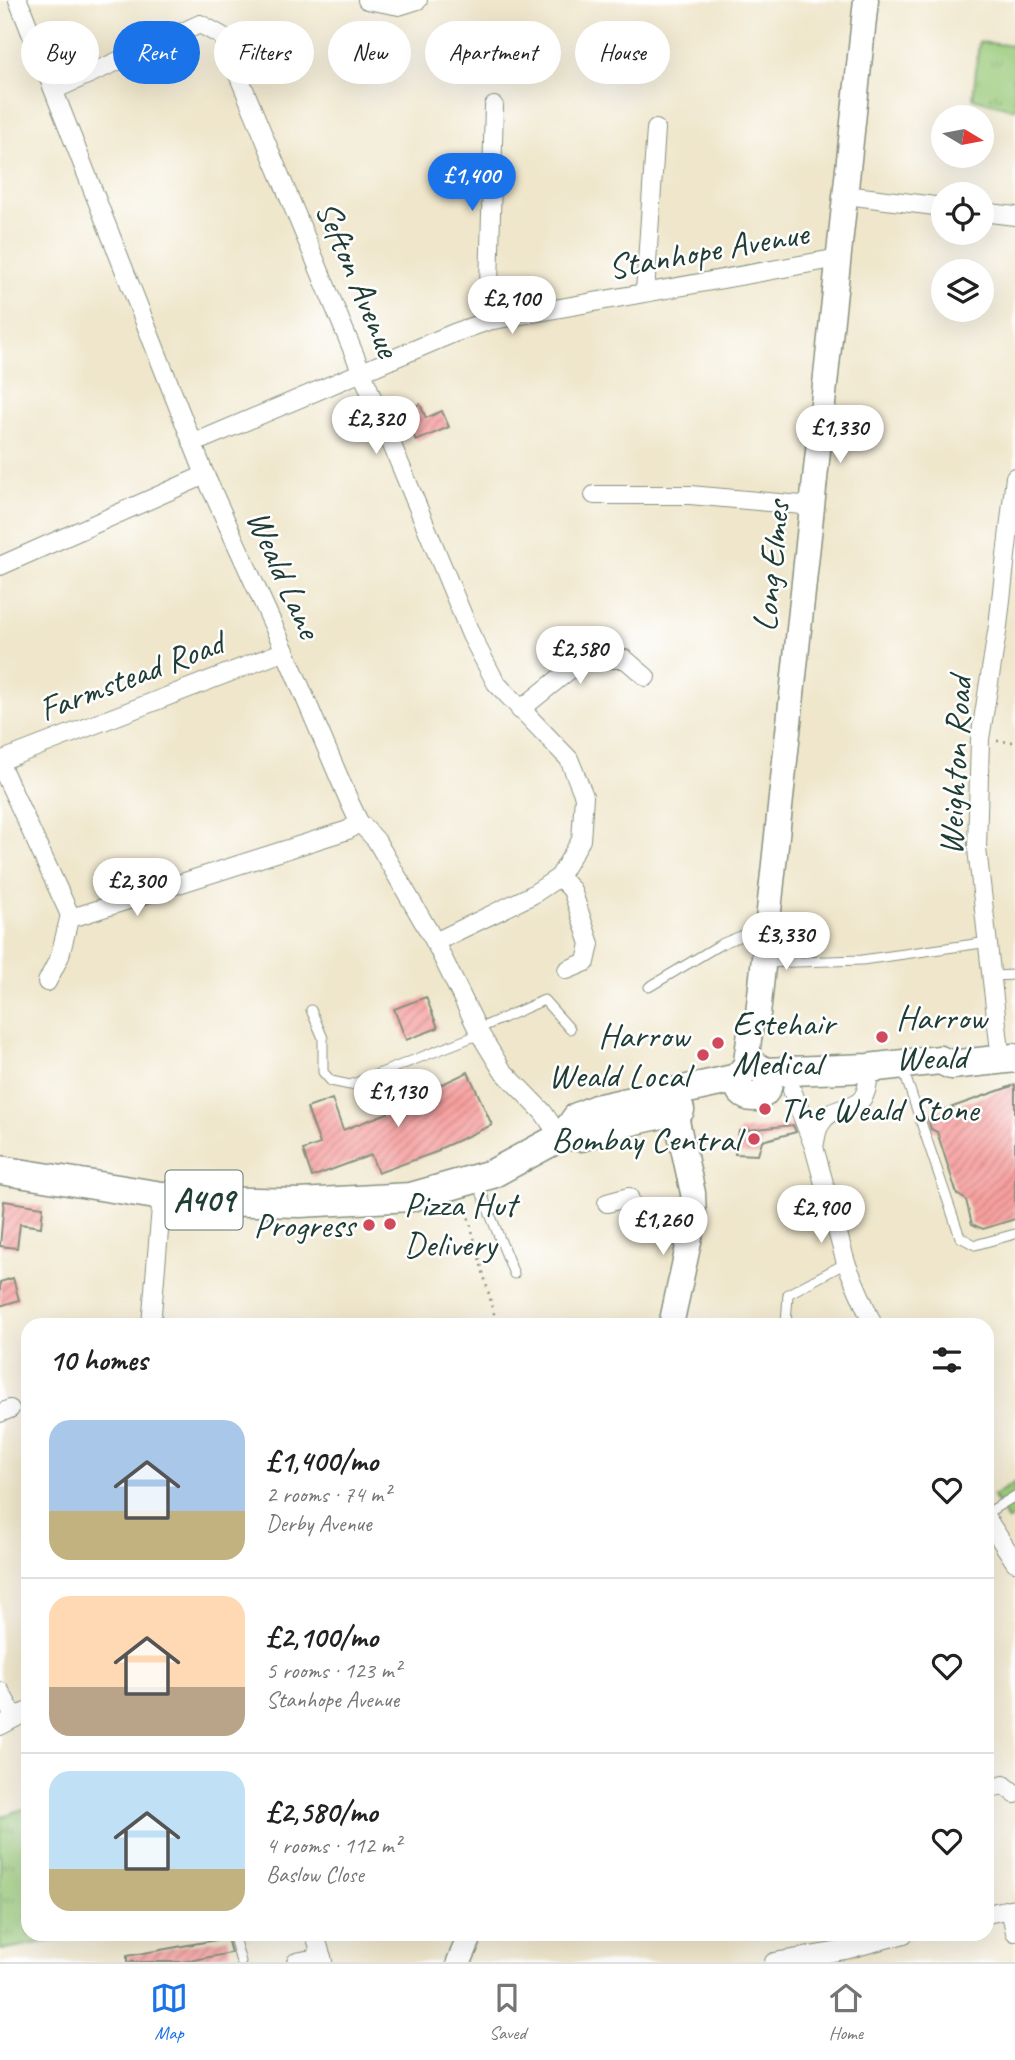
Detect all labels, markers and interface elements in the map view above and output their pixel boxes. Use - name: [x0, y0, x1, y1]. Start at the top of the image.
- chip: Buy: [21, 21, 99, 84]
- chip: Rent: [113, 21, 200, 84]
- chip: Filters: [214, 21, 314, 84]
- chip: New: [328, 21, 411, 84]
- chip: Apartment: [425, 21, 561, 84]
- chip: House: [575, 21, 670, 84]
- north arrow: [931, 105, 994, 168]
- map controls: [931, 105, 994, 322]
- pin: £1,400: [415, 154, 529, 213]
- text: £1,400: [444, 161, 500, 190]
- button: locate: [931, 182, 994, 245]
- street label: Sefton Avenue: [305, 194, 412, 366]
- street label: Stanhope Avenue: [604, 210, 814, 290]
- button: layers: [931, 259, 994, 322]
- pin: £2,100: [455, 276, 569, 336]
- text: £2,100: [484, 284, 540, 313]
- pin: £2,320: [319, 396, 433, 456]
- text: £2,320: [348, 404, 404, 433]
- pin: £1,330: [783, 406, 897, 465]
- text: £1,330: [812, 413, 868, 442]
- street label: Long Elmes: [742, 495, 801, 634]
- street label: Weald Lane: [236, 503, 333, 647]
- street label: Farmstead Road: [32, 618, 235, 732]
- pin: £2,580: [523, 626, 637, 686]
- text: £2,580: [552, 634, 608, 663]
- street label: Weighton Road: [928, 670, 982, 856]
- pin: £2,300: [80, 858, 194, 918]
- text: £2,300: [109, 866, 165, 895]
- pin: £3,330: [729, 912, 843, 972]
- text: £3,330: [758, 920, 814, 949]
- place label: Harrow Weald: [896, 995, 990, 1080]
- place label: Estehair Medical: [732, 1001, 838, 1086]
- place label: Harrow Weald Local: [548, 1013, 695, 1098]
- marker: Harrow Weald: [874, 1029, 890, 1045]
- marker: Estehair Medical: [710, 1035, 726, 1051]
- marker: Harrow Weald Local: [695, 1047, 711, 1063]
- pin: £1,130: [341, 1070, 455, 1129]
- text: £1,130: [370, 1077, 426, 1106]
- place label: The Weald Stone: [779, 1087, 981, 1132]
- marker: The Weald Stone: [757, 1101, 773, 1117]
- place label: Bombay Central: [551, 1117, 746, 1162]
- marker: Bombay Central: [746, 1131, 762, 1147]
- road number: A409: [166, 1170, 242, 1230]
- place label: Pizza Hut Delivery: [404, 1182, 520, 1267]
- pin: £2,900: [764, 1186, 878, 1245]
- text: £2,900: [793, 1193, 849, 1222]
- pin: £1,260: [606, 1198, 720, 1257]
- place label: Progress: [254, 1203, 358, 1248]
- text: £1,260: [635, 1205, 691, 1234]
- marker: Pizza Hut Delivery: [382, 1216, 398, 1232]
- marker: Progress: [361, 1217, 377, 1233]
- text: 10 homes: [49, 1341, 147, 1379]
- icon: filters: [928, 1341, 966, 1379]
- text: £1,400/mo: [266, 1442, 378, 1480]
- icon: home: [105, 1448, 189, 1532]
- icon: heart: [928, 1471, 966, 1509]
- text: 2 rooms · 74 m²: [266, 1480, 390, 1509]
- text: Derby Avenue: [266, 1509, 372, 1538]
- text: £2,100/mo: [266, 1618, 378, 1656]
- icon: home: [105, 1624, 189, 1708]
- icon: heart: [928, 1647, 966, 1685]
- text: 5 rooms · 123 m²: [266, 1656, 401, 1685]
- text: Stanhope Avenue: [266, 1685, 399, 1714]
- text: £2,580/mo: [266, 1793, 377, 1831]
- icon: home: [105, 1799, 189, 1883]
- icon: heart: [928, 1822, 966, 1860]
- text: 4 rooms · 112 m²: [266, 1831, 401, 1860]
- text: Baslow Close: [266, 1860, 364, 1889]
- tab: Map: [150, 1979, 188, 2045]
- tab: Saved: [488, 1979, 526, 2045]
- tab: Home: [827, 1979, 865, 2045]

